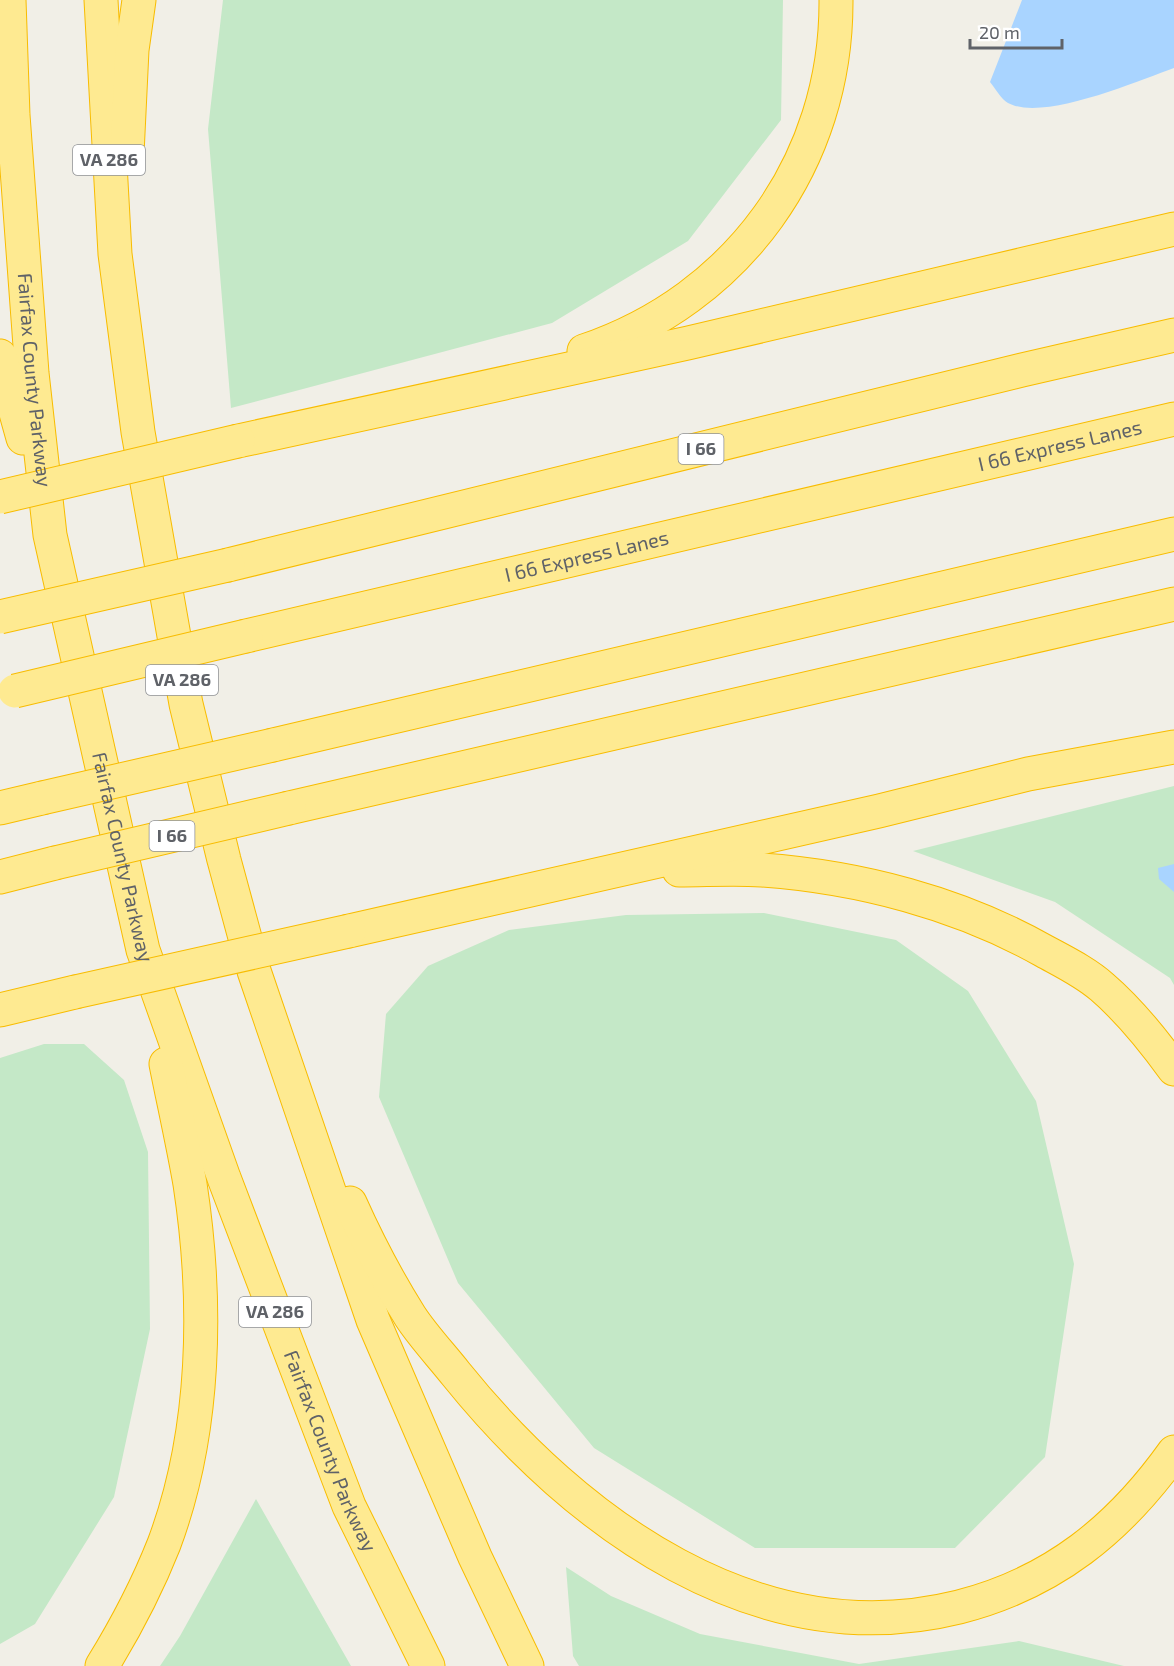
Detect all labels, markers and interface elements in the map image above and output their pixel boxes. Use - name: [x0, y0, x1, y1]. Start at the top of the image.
- scale bar: [970, 12, 1062, 50]
- text: 20 m: [979, 21, 1020, 43]
- road number: VA 286: [73, 145, 145, 175]
- street label: Fairfax County Parkway: [14, 272, 58, 489]
- street label: I 66 Express Lanes: [975, 414, 1144, 475]
- road number: I 66: [678, 434, 724, 464]
- street label: I 66 Express Lanes: [502, 525, 671, 586]
- road number: VA 286: [146, 665, 218, 695]
- street label: Fairfax County Parkway: [88, 750, 160, 966]
- road number: I 66: [150, 821, 195, 851]
- road number: VA 286: [239, 1297, 311, 1327]
- street label: Fairfax County Parkway: [280, 1347, 383, 1556]

